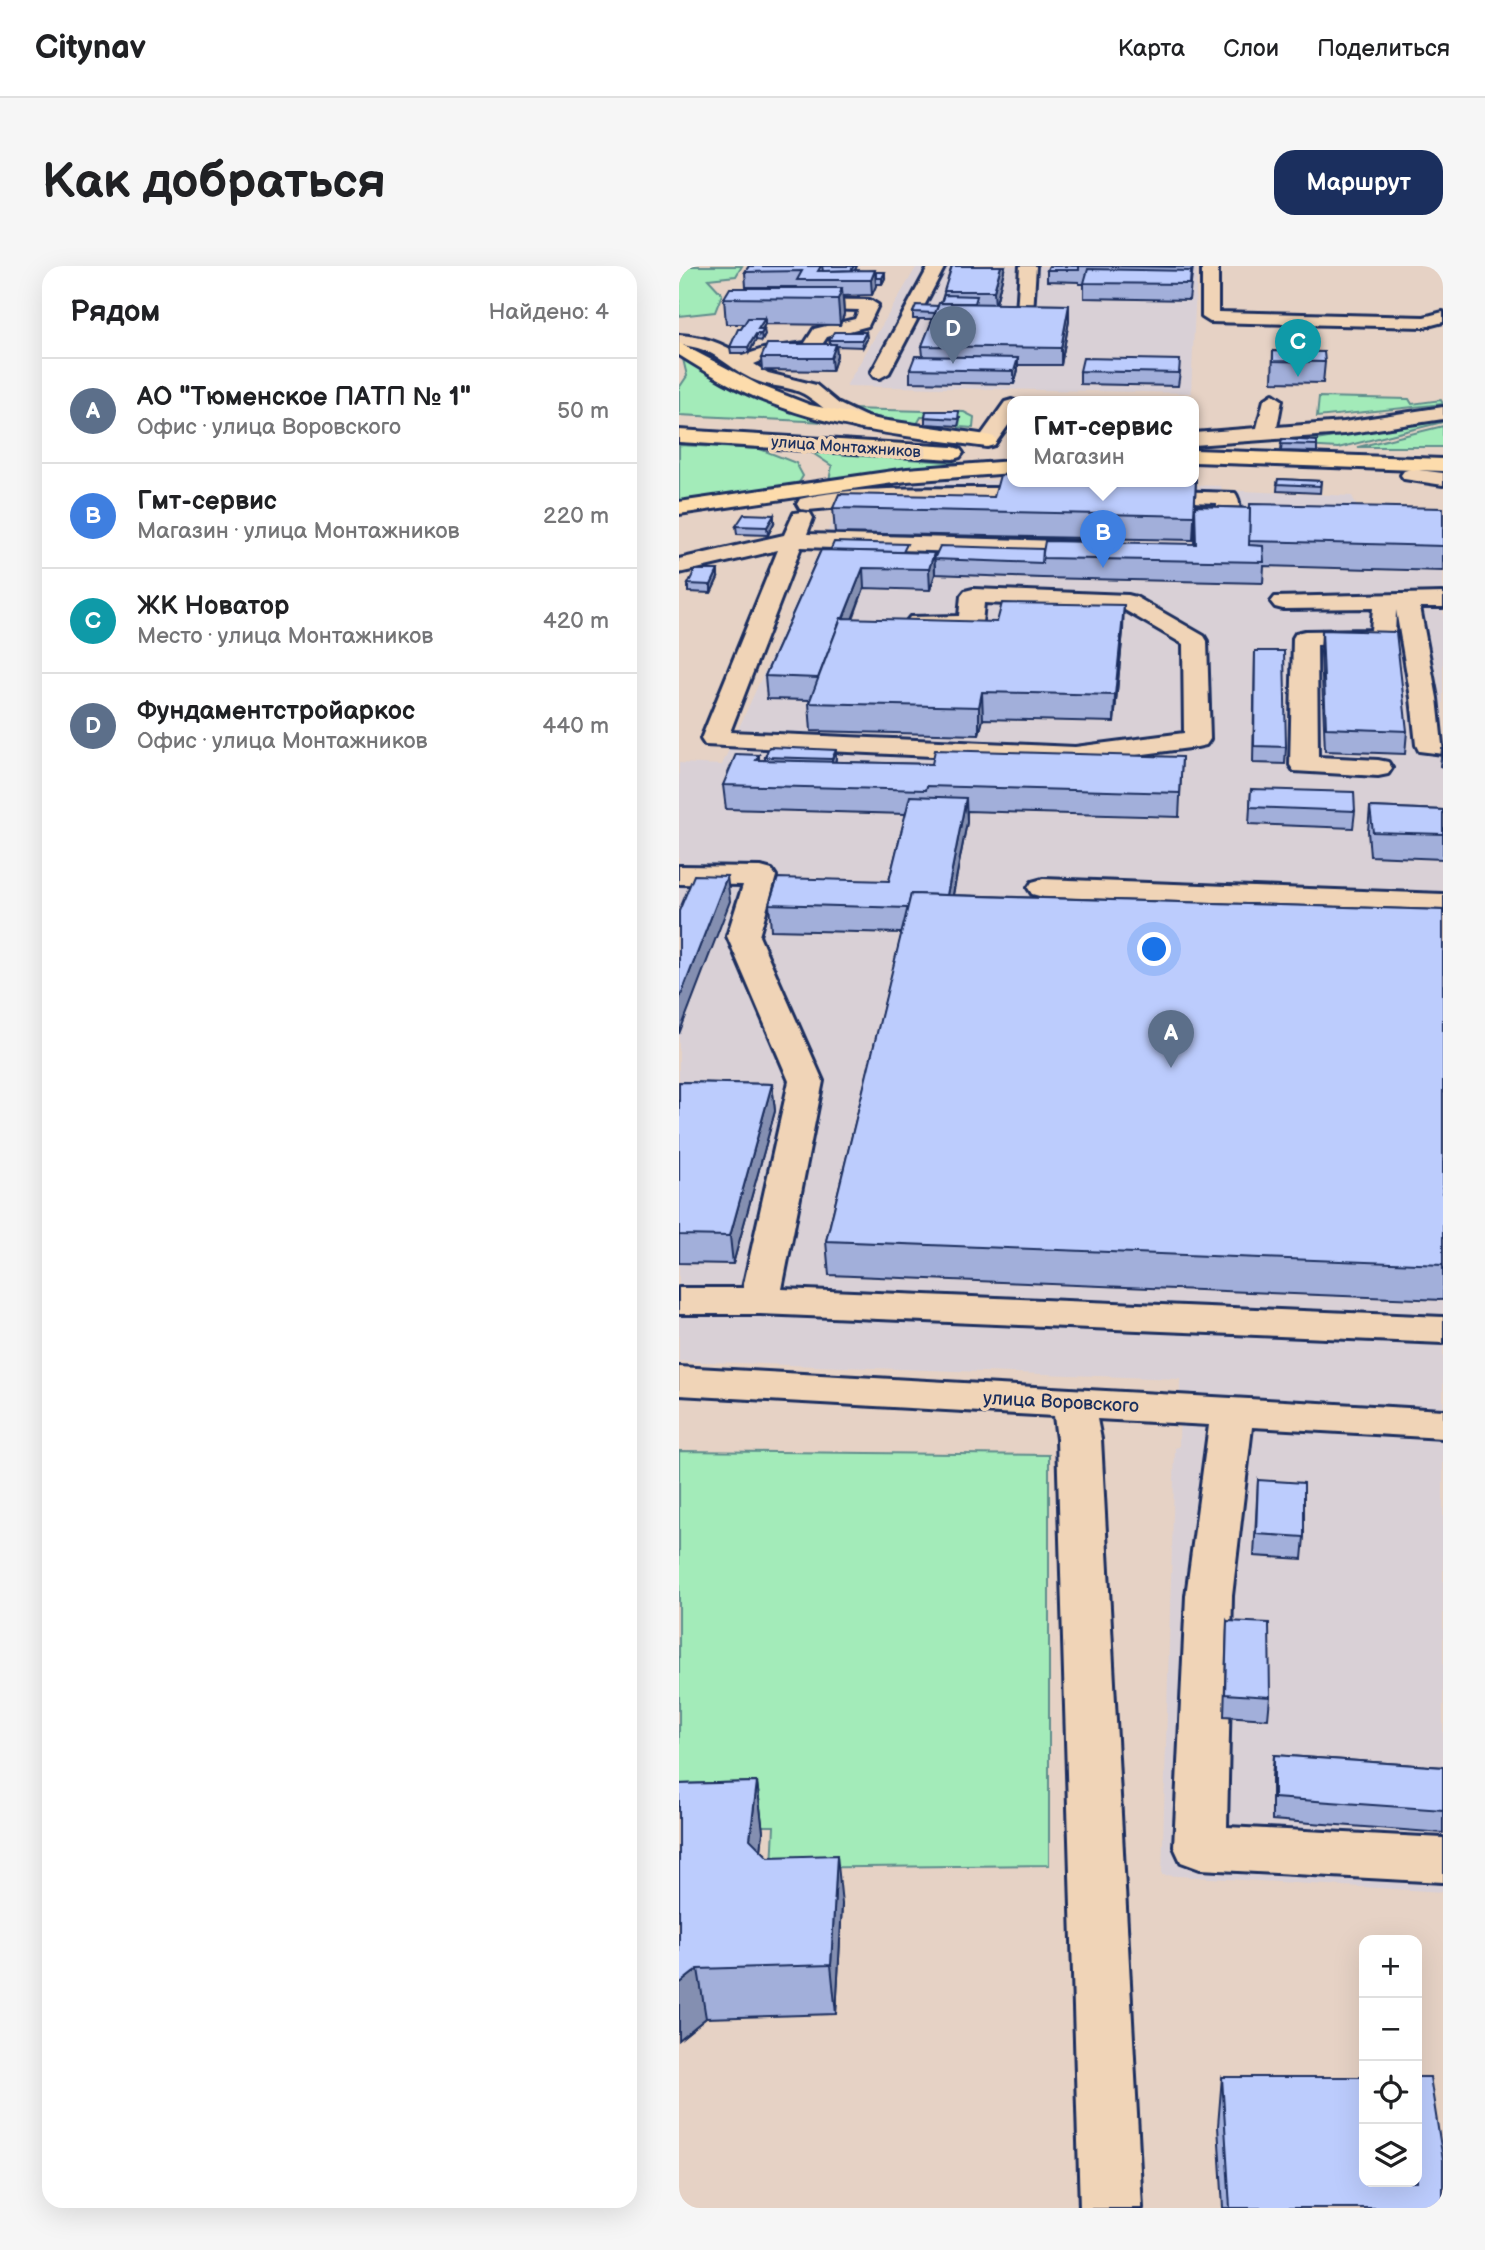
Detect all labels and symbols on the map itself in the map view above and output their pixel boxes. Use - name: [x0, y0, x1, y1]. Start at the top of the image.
- pin: D: [930, 306, 976, 364]
- pin: C: [1275, 319, 1321, 377]
- street label: улица Монтажников: [770, 433, 922, 462]
- pin: B: [1080, 510, 1126, 568]
- your location: [1137, 932, 1171, 966]
- pin: A: [1148, 1010, 1194, 1068]
- street label: улица Воровского: [982, 1387, 1140, 1418]

